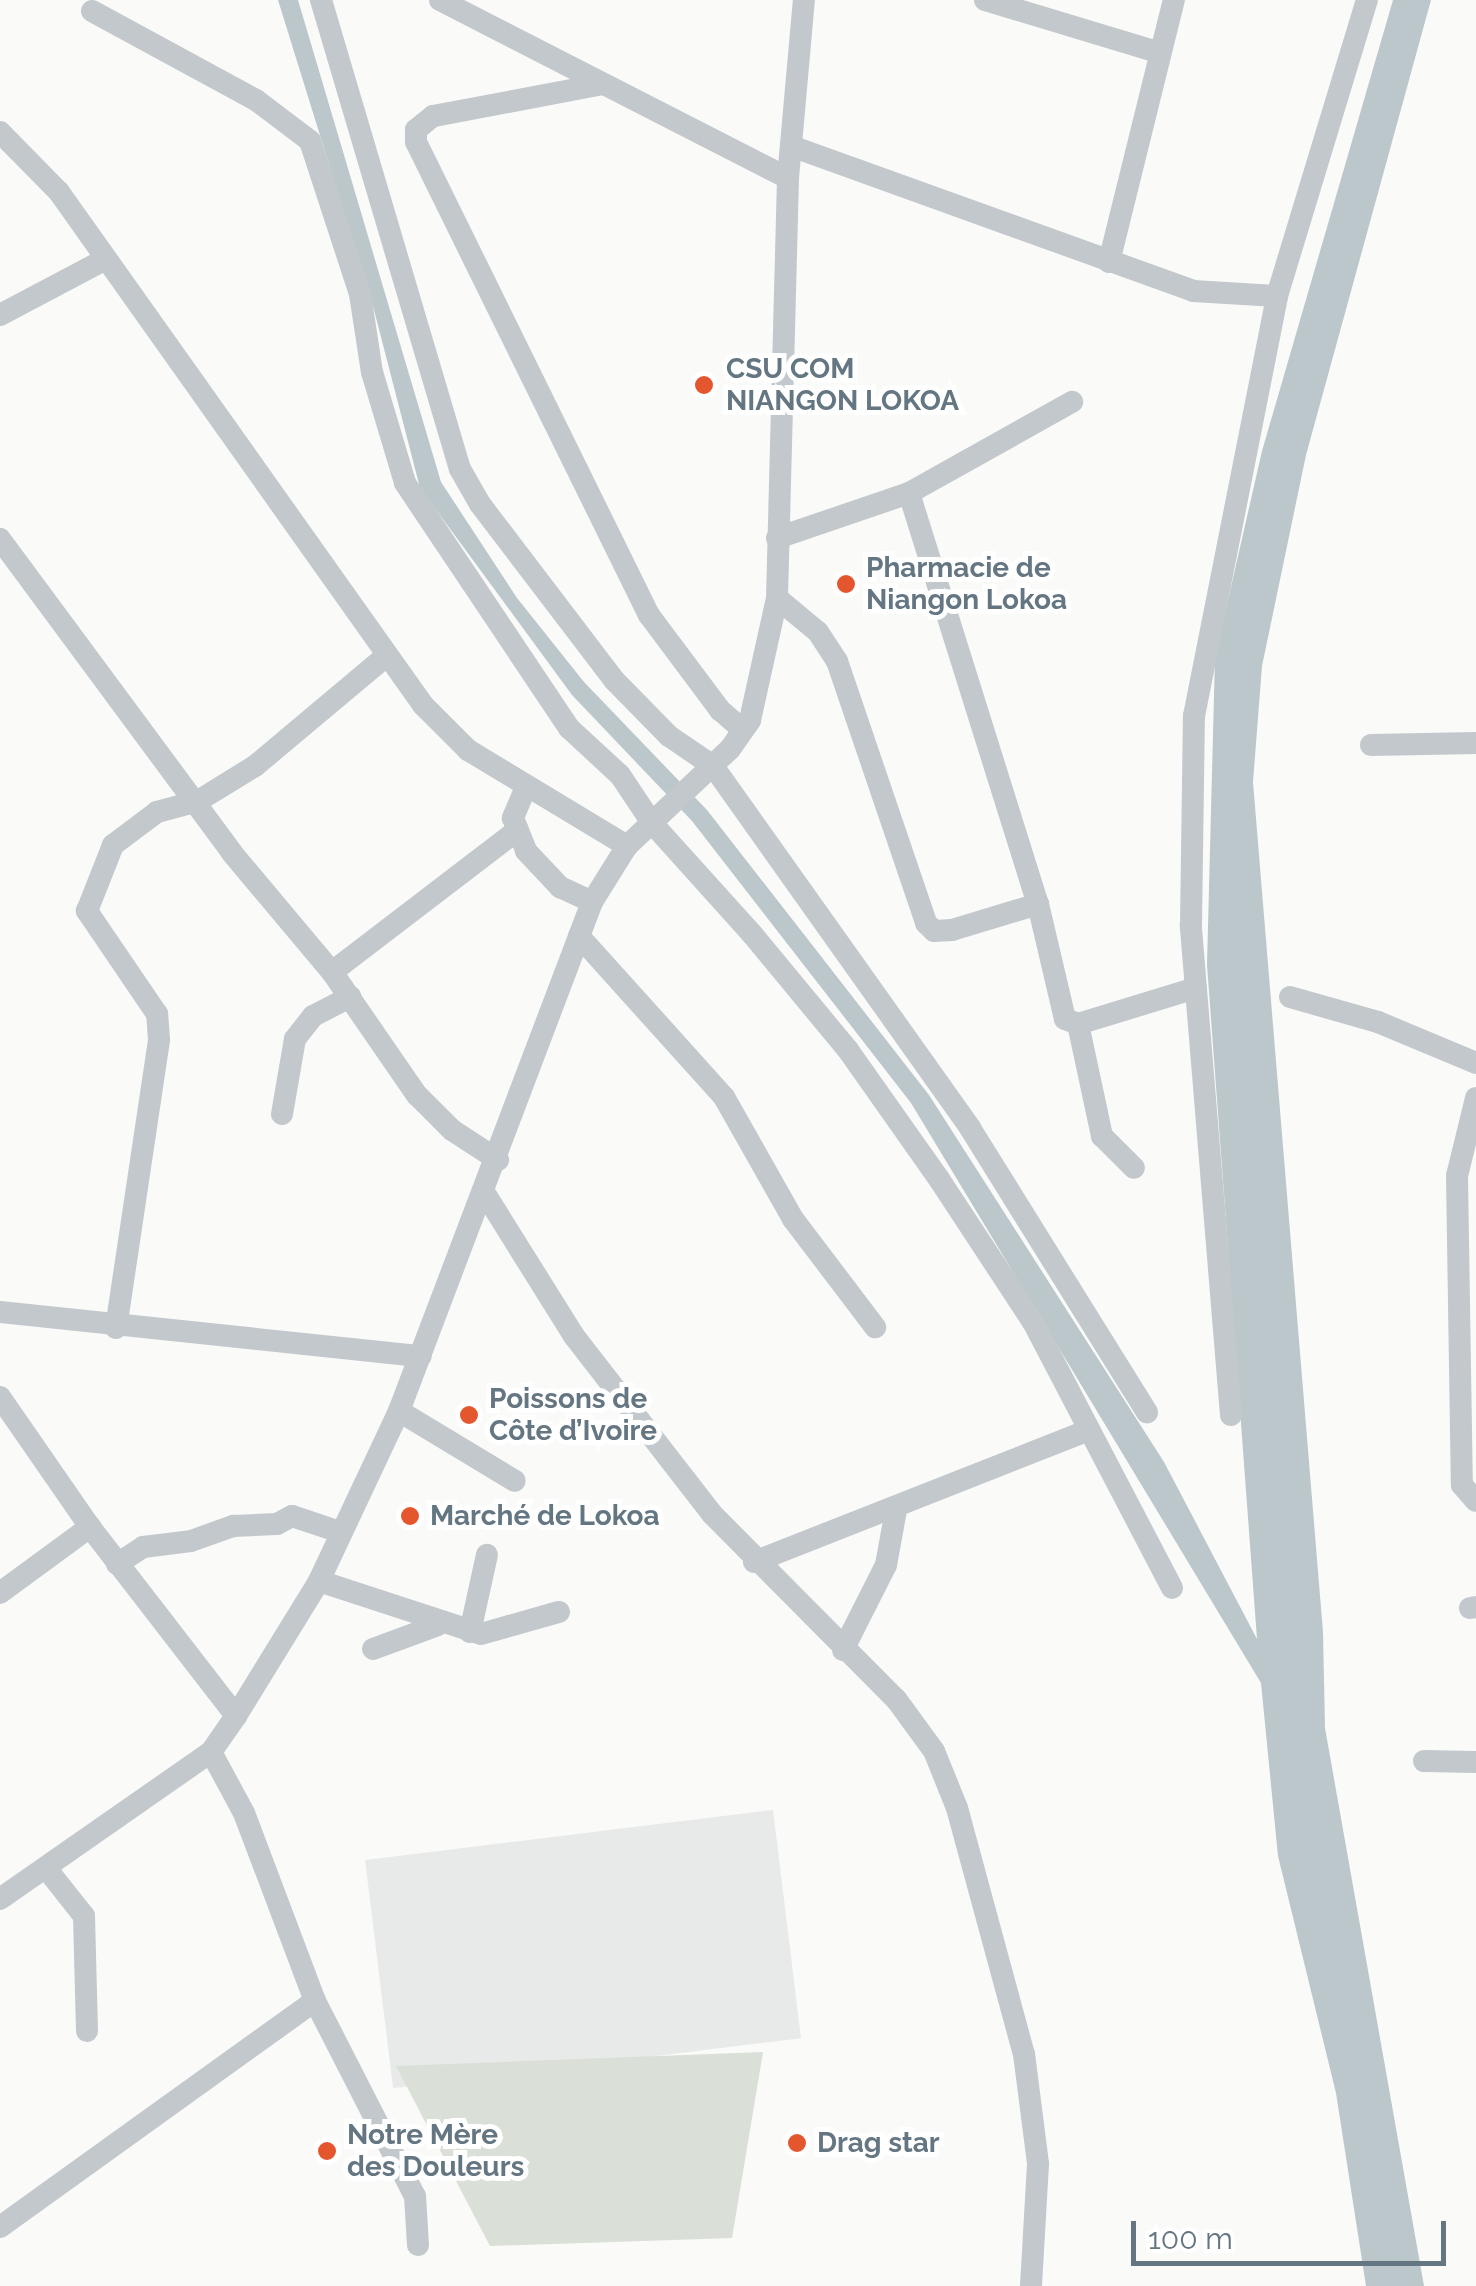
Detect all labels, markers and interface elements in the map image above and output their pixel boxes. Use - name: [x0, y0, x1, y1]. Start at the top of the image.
- place label: CSU COM NIANGON LOKOA: [726, 352, 959, 418]
- marker: CSU COM NIANGON LOKOA: [691, 372, 717, 398]
- place label: Pharmacie de Niangon Lokoa: [866, 551, 1067, 617]
- marker: Pharmacie de Niangon Lokoa: [835, 573, 857, 595]
- place label: Poissons de Côte d’Ivoire: [489, 1382, 657, 1448]
- marker: Poissons de Côte d’Ivoire: [458, 1404, 480, 1426]
- place label: Marché de Lokoa: [430, 1499, 660, 1533]
- marker: Marché de Lokoa: [399, 1505, 421, 1527]
- place label: Notre Mère des Douleurs: [347, 2118, 524, 2184]
- place label: Drag star: [817, 2126, 940, 2160]
- marker: Drag star: [786, 2132, 808, 2154]
- marker: Notre Mère des Douleurs: [316, 2140, 338, 2162]
- scale bar: [1136, 2201, 1451, 2263]
- text: 100 m: [1148, 2221, 1233, 2256]

